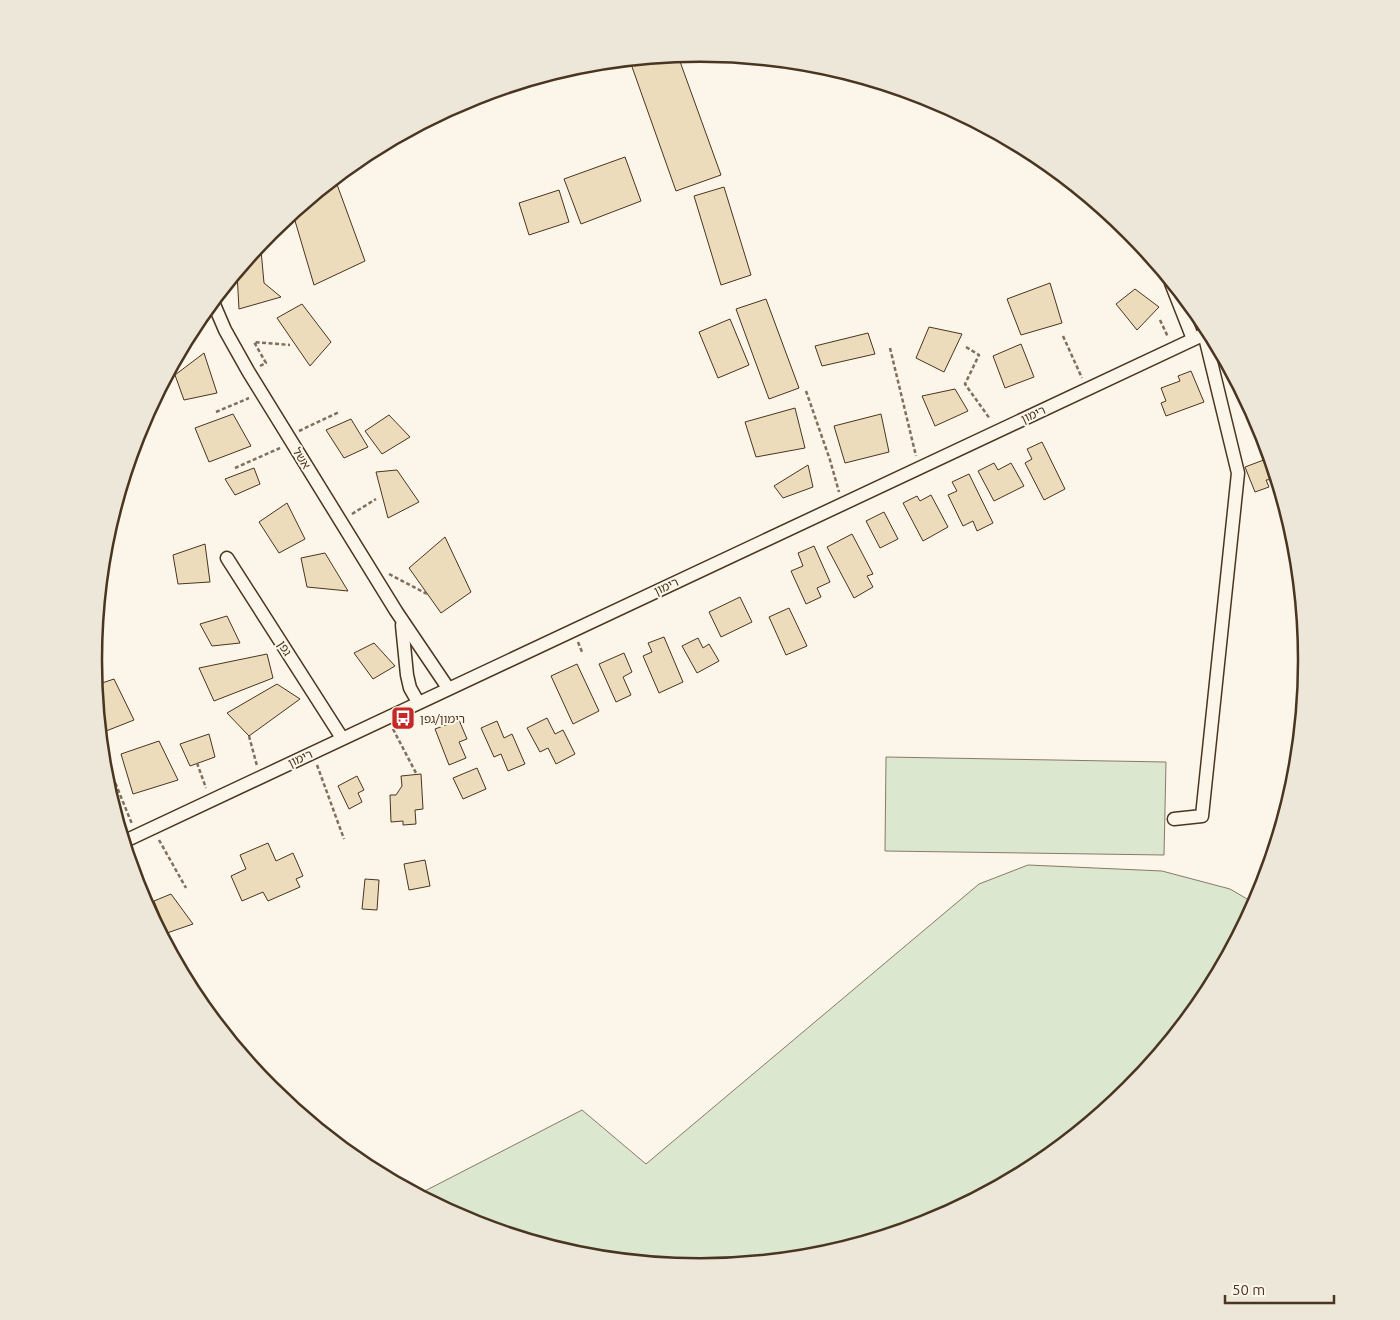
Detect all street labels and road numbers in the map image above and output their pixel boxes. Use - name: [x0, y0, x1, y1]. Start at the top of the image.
- street label: רימון: [1019, 403, 1047, 425]
- street label: אשל: [291, 445, 314, 471]
- street label: רימון: [652, 575, 680, 597]
- street label: גפן: [275, 638, 295, 658]
- street label: רימון: [286, 747, 314, 769]

